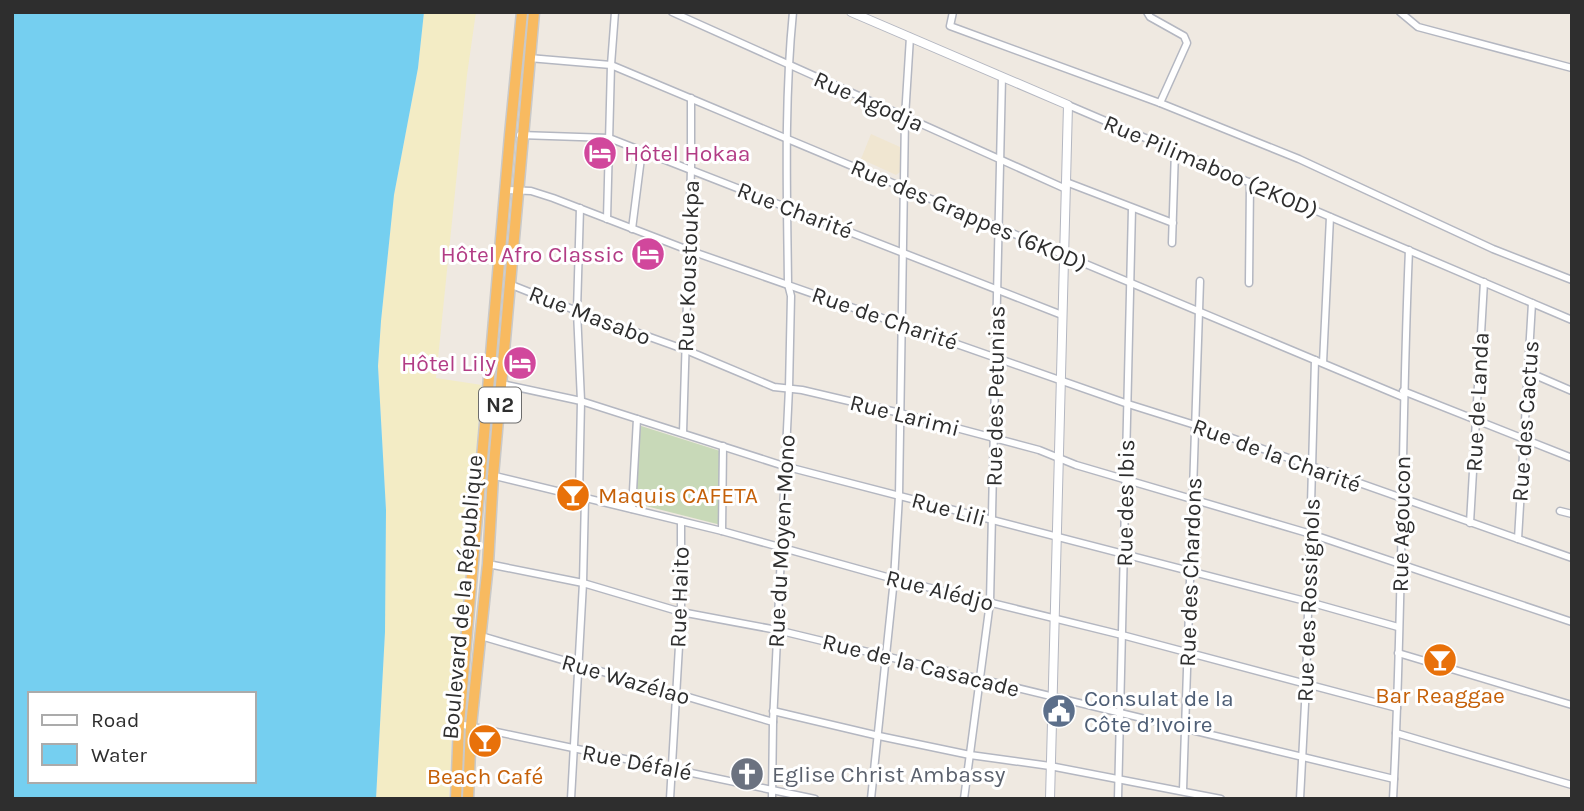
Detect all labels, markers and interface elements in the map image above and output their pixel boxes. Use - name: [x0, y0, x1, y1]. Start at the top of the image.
- street label: Rue Agodja: [810, 65, 928, 138]
- street label: Rue Pilimaboo (2KOD): [1100, 109, 1322, 224]
- hotel icon: Hôtel Hokaa: [581, 134, 619, 172]
- place label: Hôtel Hokaa: [624, 140, 751, 167]
- street label: Rue des Grappes (6KOD): [847, 153, 1091, 277]
- street label: Rue Charité: [733, 176, 856, 245]
- street label: Rue Koustoukpa: [672, 180, 705, 352]
- hotel icon: Hôtel Afro Classic: [629, 235, 667, 273]
- place label: Hôtel Afro Classic: [440, 241, 624, 268]
- street label: Rue Masabo: [525, 280, 655, 351]
- street label: Rue de Charité: [808, 281, 961, 356]
- street label: Rue des Petunias: [980, 305, 1011, 487]
- street label: Rue de Landa: [1460, 332, 1495, 473]
- street label: Rue des Cactus: [1506, 340, 1545, 503]
- hotel icon: Hôtel Lily: [501, 344, 539, 382]
- place label: Hôtel Lily: [401, 350, 496, 377]
- road number: N2: [479, 388, 521, 422]
- street label: Rue Larimi: [847, 389, 963, 442]
- street label: Rue de la Charité: [1189, 413, 1365, 498]
- street label: Rue du Moyen-Mono: [762, 434, 801, 648]
- street label: Rue des Ibis: [1111, 439, 1140, 567]
- street label: Boulevard de la République: [437, 454, 488, 740]
- street label: Rue Agoucon: [1387, 456, 1416, 592]
- bar icon: Maquis CAFETA: [554, 476, 592, 514]
- street label: Rue des Chardons: [1174, 477, 1207, 667]
- place label: Maquis CAFETA: [598, 482, 758, 509]
- street label: Rue Lili: [909, 487, 989, 532]
- street label: Rue des Rossignols: [1291, 498, 1326, 702]
- street label: Rue Haito: [664, 546, 695, 648]
- street label: Rue Alédjo: [883, 564, 997, 617]
- street label: Rue de la Casacade: [819, 628, 1022, 703]
- bar icon: Bar Reaggae: [1421, 641, 1459, 679]
- street label: Rue Wazélao: [559, 648, 693, 711]
- place label: Bar Reaggae: [1375, 682, 1505, 709]
- place label: Consulat de la Côte d’Ivoire: [1084, 685, 1234, 738]
- legend: [28, 692, 256, 783]
- public building icon: Consulat de la Côte d’Ivoire: [1040, 692, 1078, 730]
- text: Road: [91, 708, 139, 732]
- bar icon: Beach Café: [466, 722, 504, 760]
- street label: Rue Défalé: [580, 739, 694, 786]
- text: Water: [91, 743, 147, 767]
- church icon: Eglise Christ Ambassy: [728, 755, 766, 793]
- place label: Eglise Christ Ambassy: [772, 761, 1006, 788]
- place label: Beach Café: [427, 763, 543, 790]

